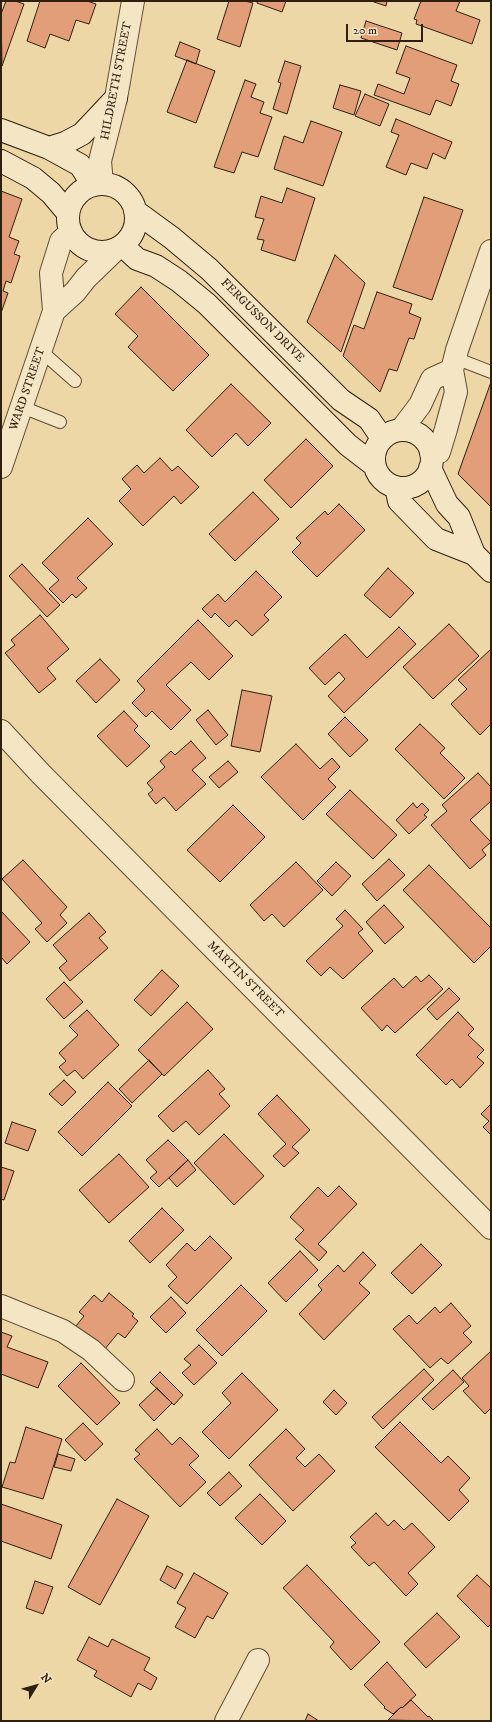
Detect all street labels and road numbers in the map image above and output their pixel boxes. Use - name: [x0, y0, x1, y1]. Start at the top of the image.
- street label: HILDRETH STREET: [98, 21, 136, 141]
- street label: FERGUSSON DRIVE: [217, 276, 307, 366]
- street label: WARD STREET: [7, 345, 49, 433]
- street label: MARTIN STREET: [204, 939, 286, 1021]

